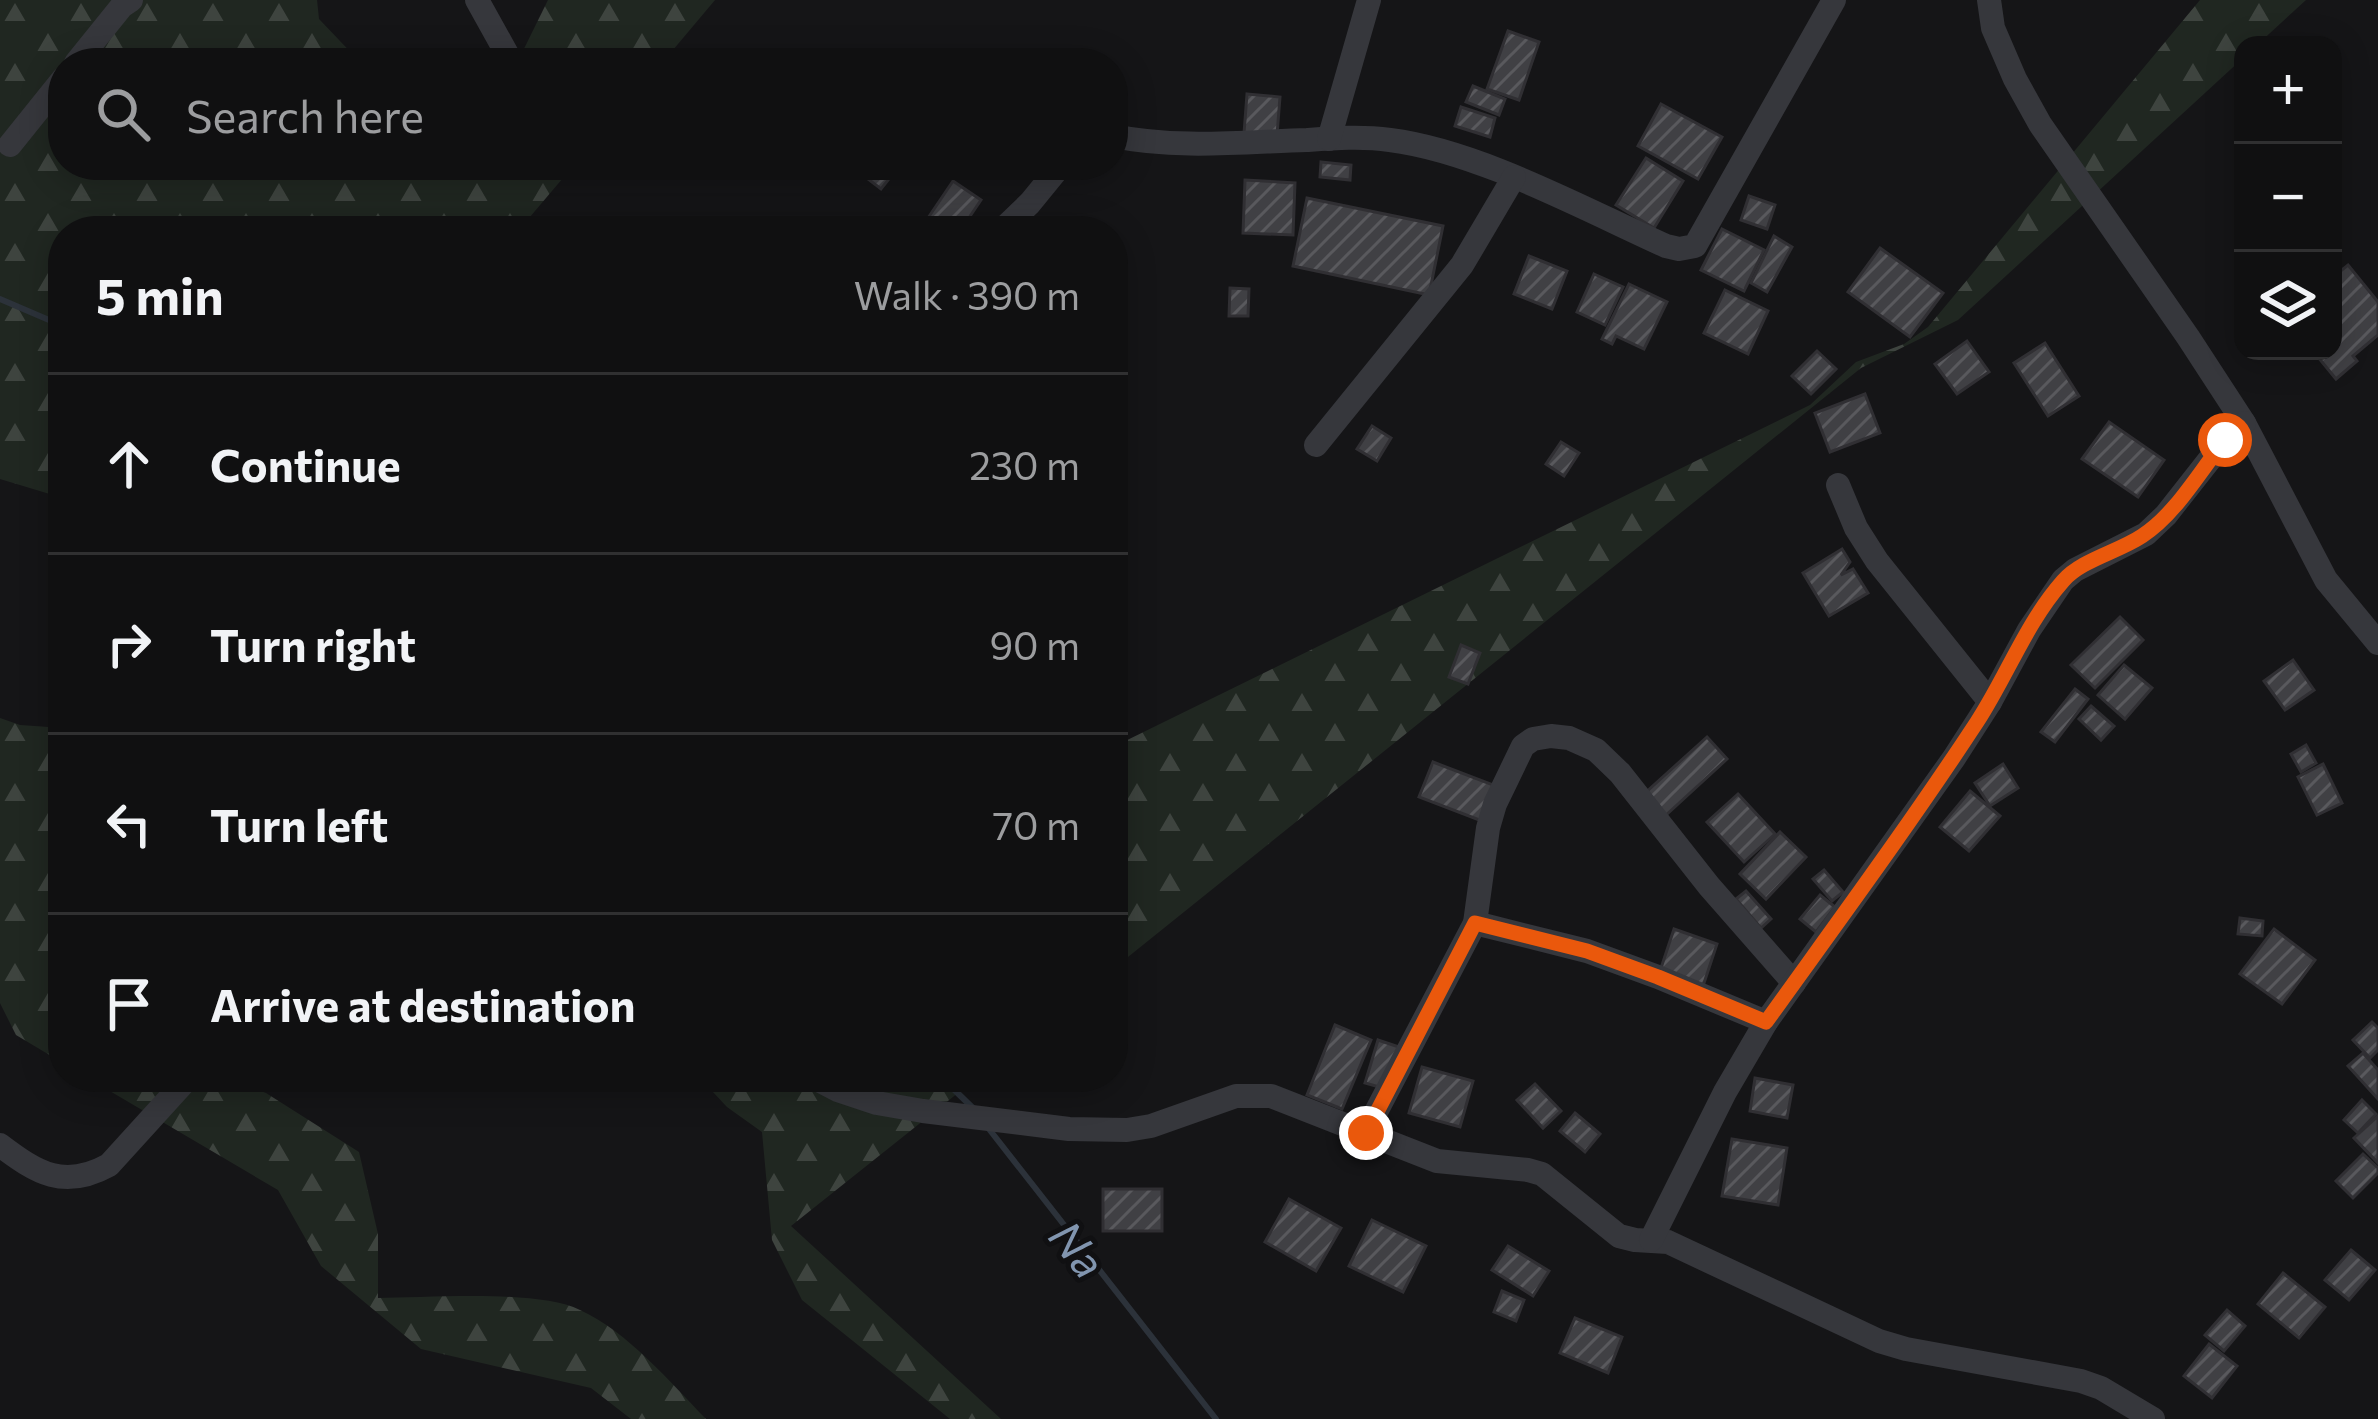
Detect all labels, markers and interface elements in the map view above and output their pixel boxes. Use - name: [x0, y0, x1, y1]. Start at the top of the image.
- map controls: [2234, 36, 2342, 360]
- button: +: [2234, 36, 2342, 144]
- search box: [48, 48, 1128, 180]
- icon: search: [90, 81, 156, 147]
- text: Search here: [186, 87, 424, 142]
- button: −: [2234, 144, 2342, 252]
- button: layers: [2234, 252, 2342, 360]
- text: 5 min: [96, 263, 224, 326]
- text: Walk · 390 m: [854, 270, 1080, 318]
- route start: [2198, 413, 2252, 467]
- icon: ahead: [96, 431, 162, 497]
- text: Continue: [210, 436, 401, 491]
- text: 230 m: [969, 440, 1080, 488]
- icon: right: [96, 611, 162, 677]
- text: Turn right: [210, 616, 416, 671]
- text: 90 m: [989, 620, 1080, 668]
- icon: left: [96, 791, 162, 857]
- text: Turn left: [210, 796, 388, 851]
- text: 70 m: [993, 800, 1080, 848]
- icon: arrive: [96, 971, 162, 1037]
- text: Arrive at destination: [210, 976, 636, 1031]
- route end: [1339, 1106, 1393, 1160]
- water label: Na: [1040, 1208, 1118, 1288]

